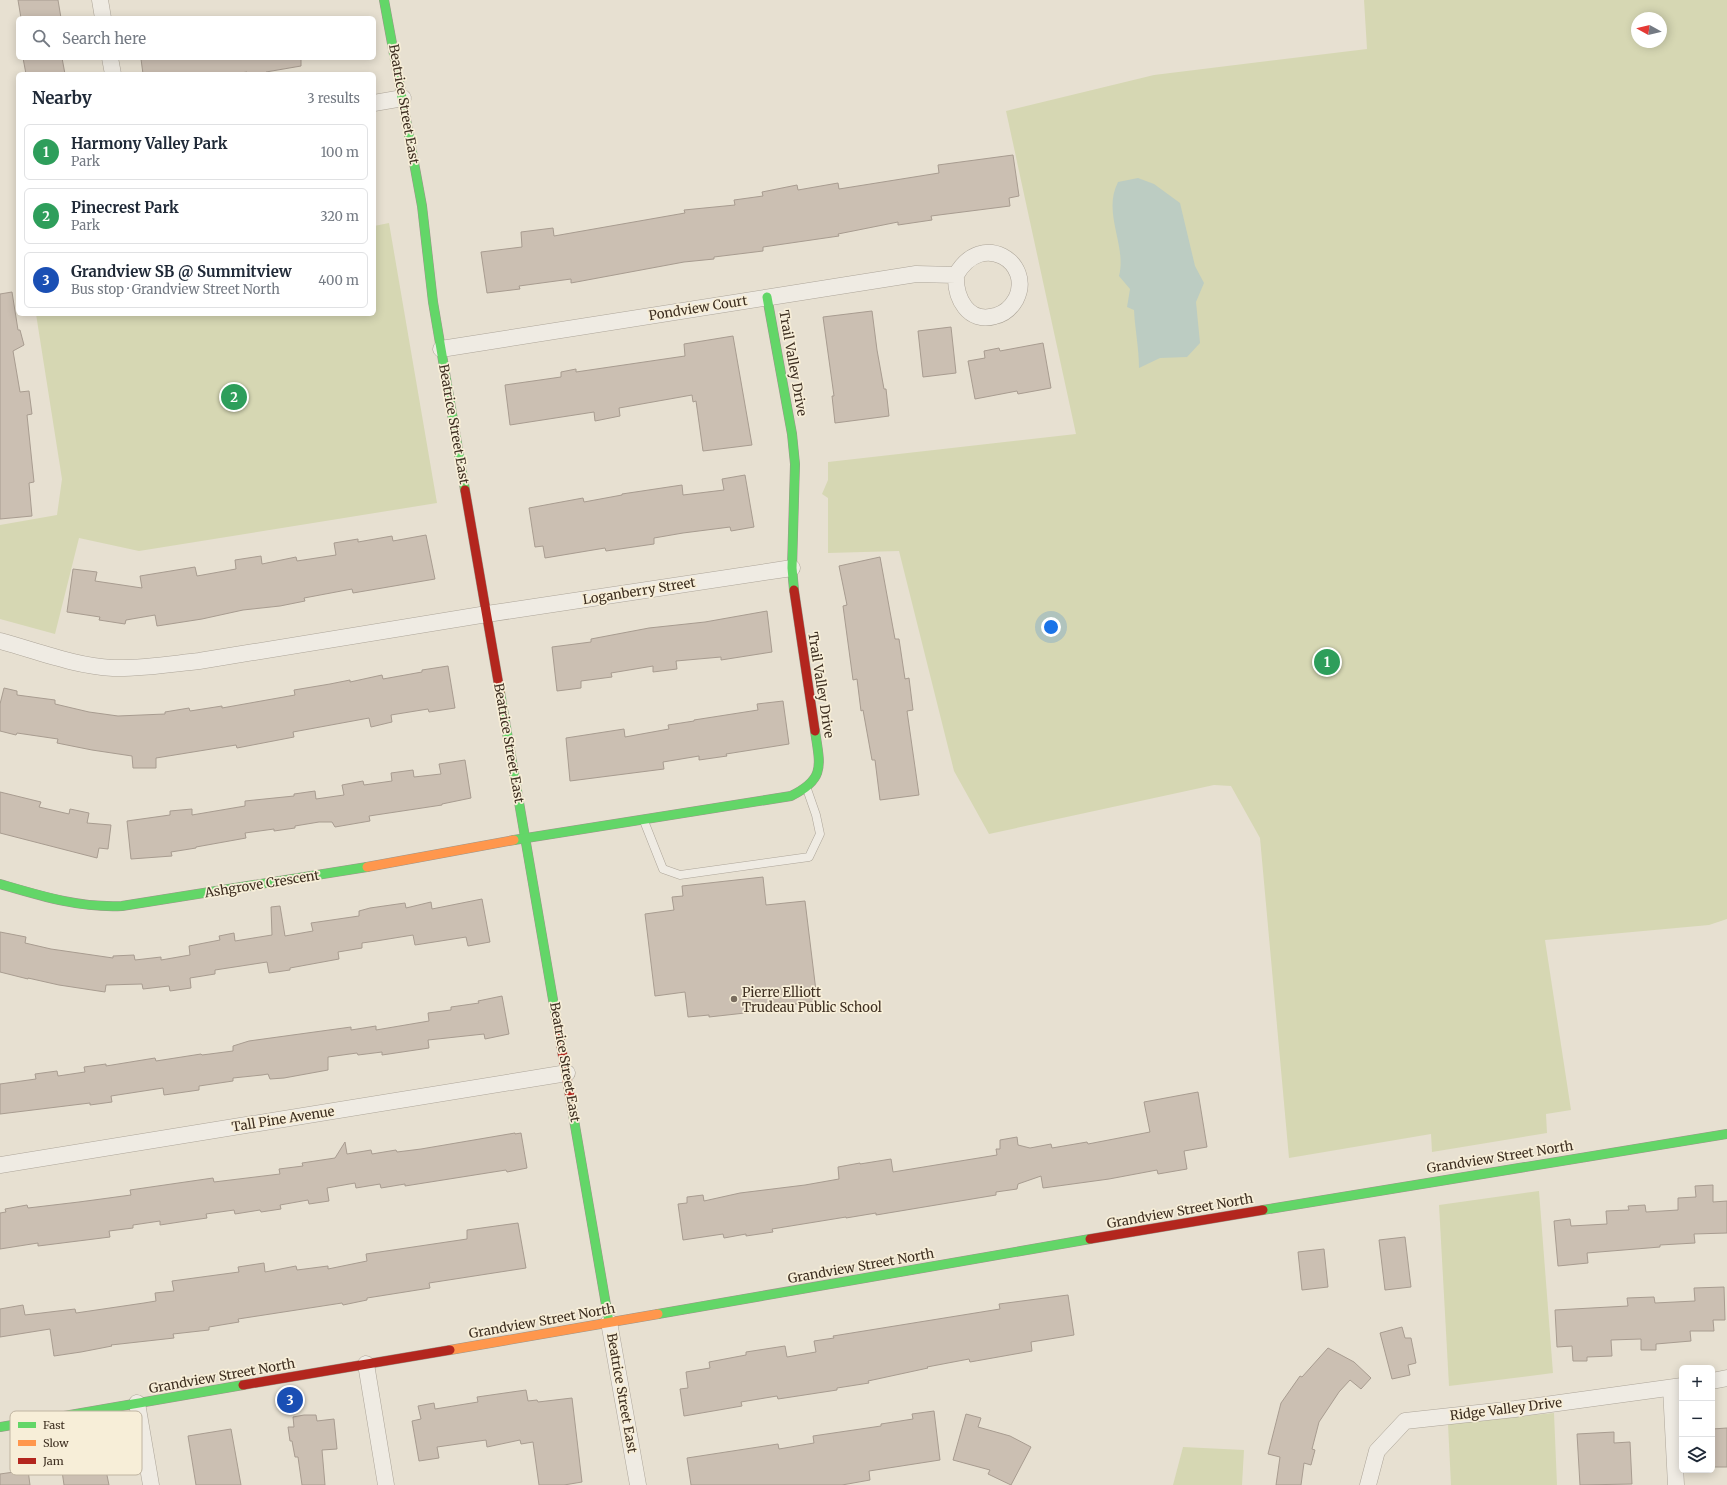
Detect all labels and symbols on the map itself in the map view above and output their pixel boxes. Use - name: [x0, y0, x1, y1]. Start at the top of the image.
- north arrow: [1631, 12, 1667, 48]
- street label: Beatrice Street East: [385, 43, 423, 165]
- street label: Pondview Court: [647, 292, 749, 324]
- street label: Trail Valley Drive: [775, 309, 811, 418]
- street label: Beatrice Street East: [435, 363, 473, 485]
- pin: 2: [221, 382, 247, 412]
- street label: Loganberry Street: [581, 574, 697, 608]
- your location: [1041, 617, 1061, 637]
- street label: Trail Valley Drive: [804, 631, 838, 740]
- pin: 1: [1314, 647, 1340, 677]
- street label: Beatrice Street East: [490, 682, 528, 804]
- street label: Ashgrove Crescent: [202, 867, 321, 902]
- place label: Pierre Elliott Trudeau Public School: [742, 984, 882, 1016]
- marker: Pierre Elliott Trudeau Public School: [729, 994, 739, 1004]
- street label: Beatrice Street East: [546, 1001, 584, 1123]
- street label: Tall Pine Avenue: [230, 1102, 336, 1136]
- street label: Grandview Street North: [1426, 1137, 1575, 1177]
- street label: Grandview Street North: [1106, 1190, 1255, 1232]
- street label: Grandview Street North: [787, 1245, 936, 1287]
- street label: Grandview Street North: [468, 1300, 617, 1342]
- street label: Beatrice Street East: [603, 1332, 641, 1454]
- street label: Grandview Street North: [148, 1355, 297, 1397]
- pin: 3: [277, 1385, 303, 1415]
- street label: Ridge Valley Drive: [1449, 1394, 1563, 1424]
- legend: [10, 1411, 142, 1475]
- text: Fast: [43, 1418, 66, 1432]
- text: Slow: [43, 1436, 69, 1450]
- text: Jam: [42, 1454, 64, 1468]

